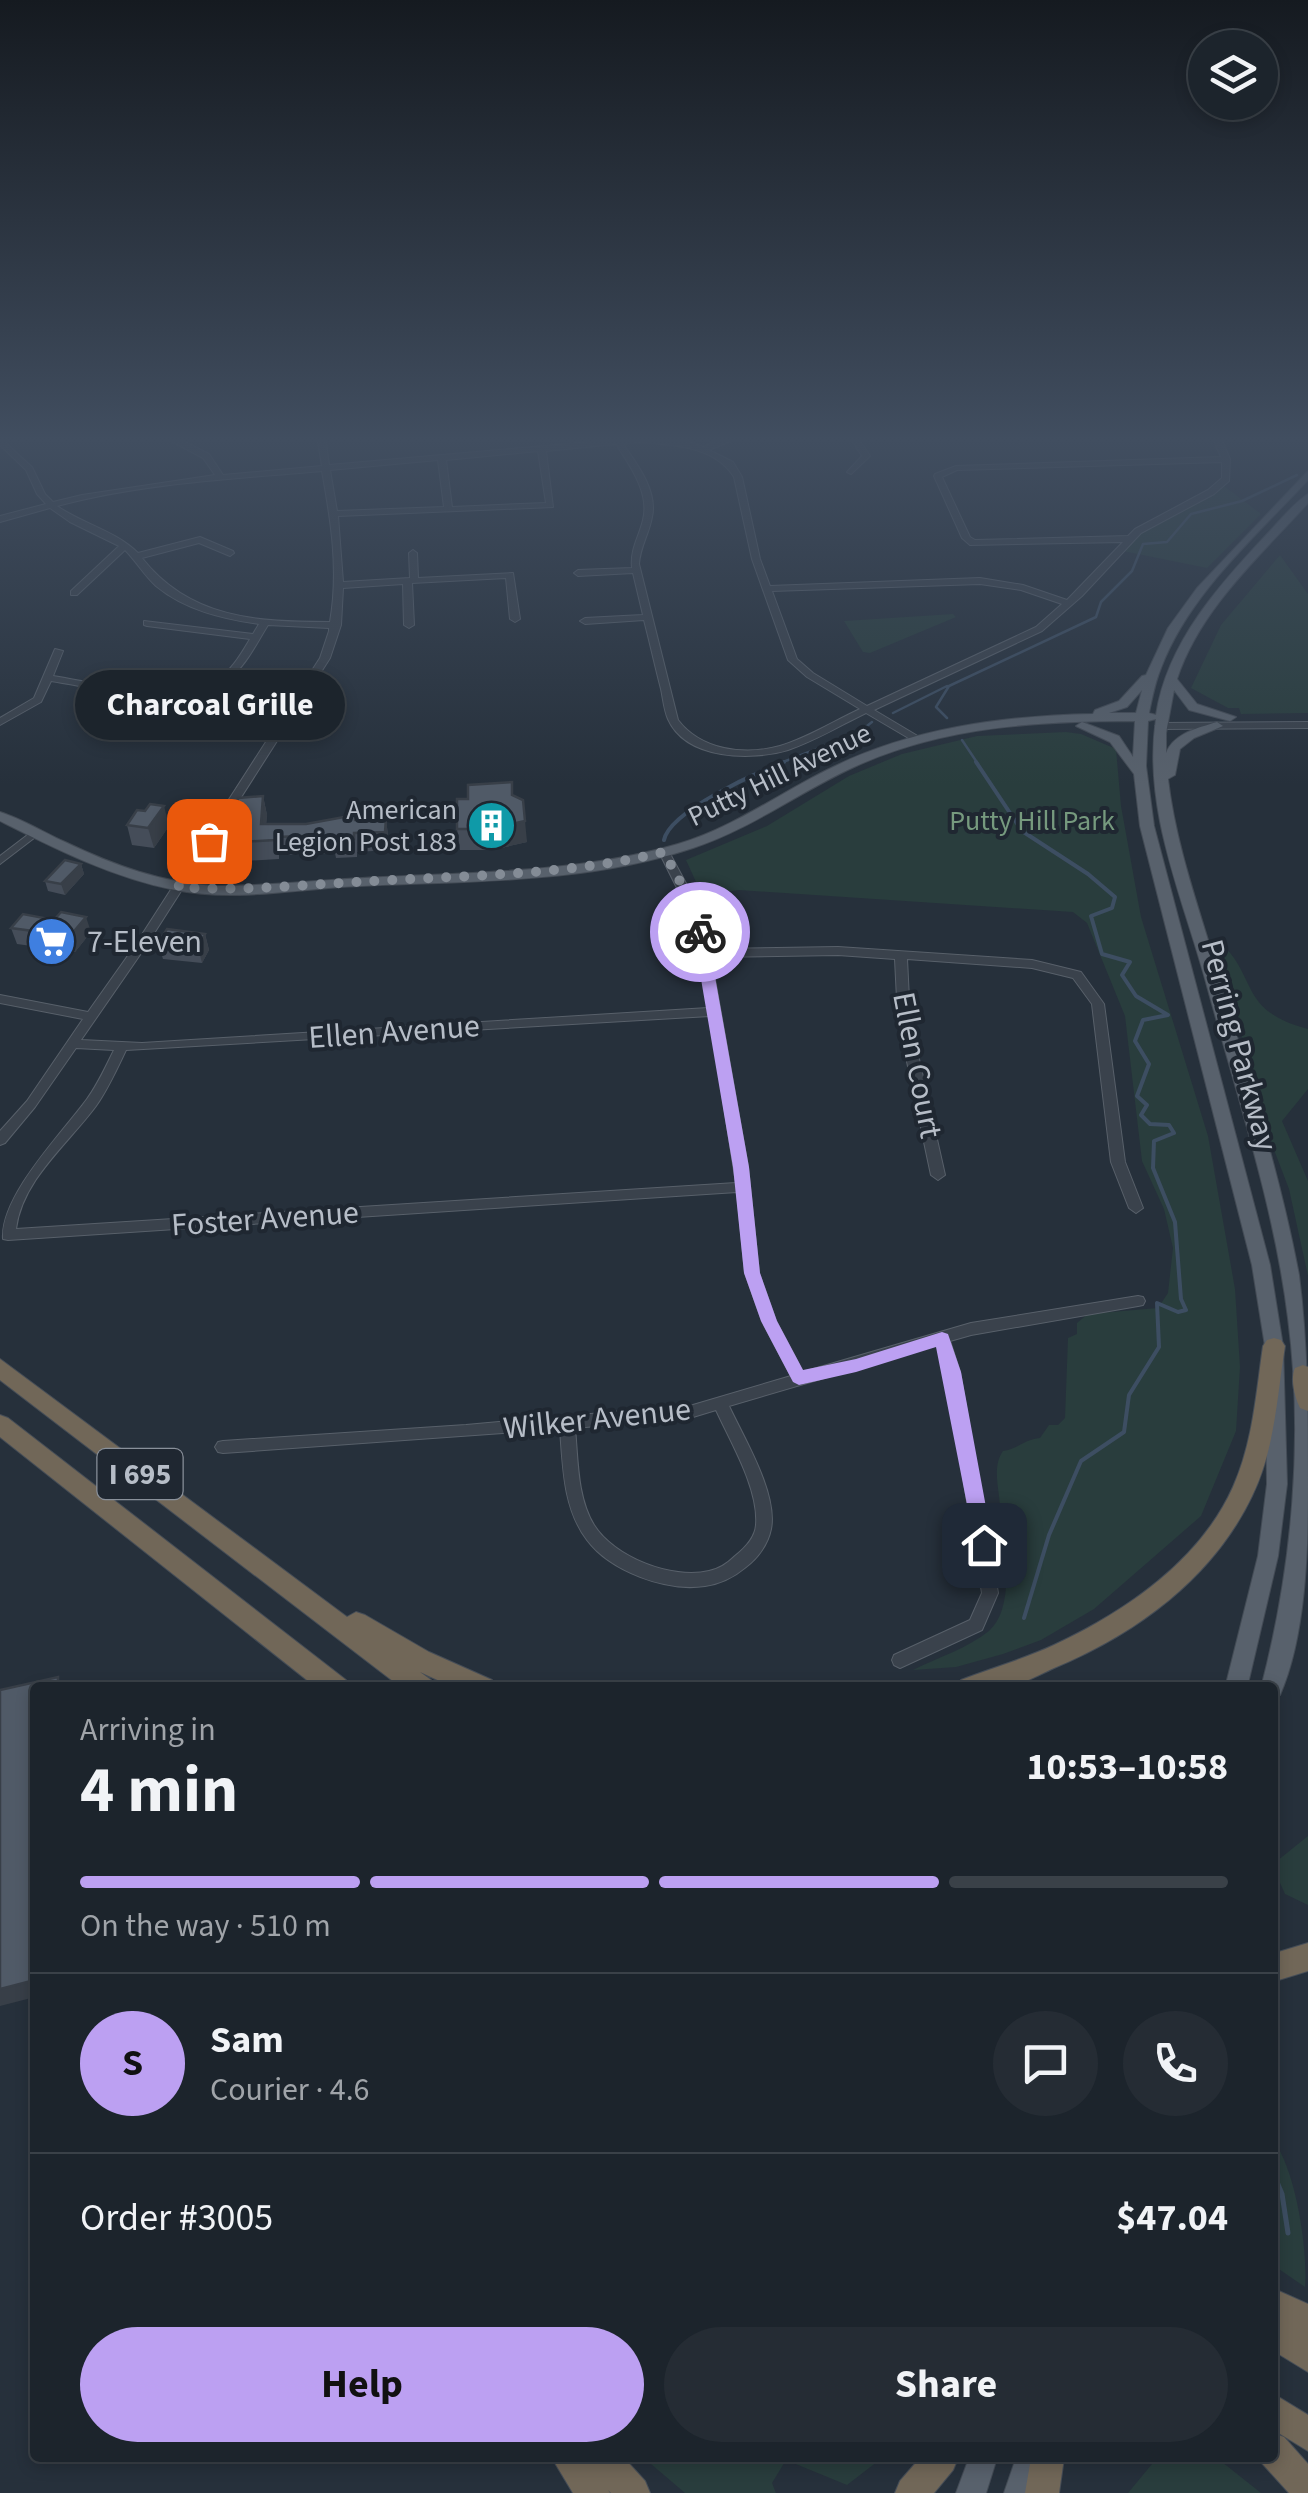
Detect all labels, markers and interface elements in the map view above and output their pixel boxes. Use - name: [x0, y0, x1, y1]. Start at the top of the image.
- map controls: [1188, 30, 1278, 120]
- button: layers: [1188, 30, 1278, 120]
- callout: Charcoal Grille: [74, 671, 344, 741]
- text: Charcoal Grille: [107, 682, 313, 728]
- street label: Putty Hill Avenue: [681, 713, 878, 837]
- place label: American Legion Post 183: [275, 790, 457, 862]
- pin: [167, 799, 252, 884]
- building icon: American Legion Post 183: [466, 799, 518, 851]
- park label: Putty Hill Park: [949, 801, 1115, 841]
- icon: bag: [182, 814, 237, 869]
- courier: [650, 882, 750, 982]
- icon: bike: [673, 905, 728, 960]
- supermarket icon: 7-Eleven: [26, 915, 78, 967]
- place label: 7-Eleven: [87, 919, 202, 965]
- street label: Perring Parkway: [1189, 935, 1289, 1156]
- street label: Ellen Court: [880, 988, 954, 1142]
- street label: Ellen Avenue: [307, 1003, 481, 1061]
- street label: Foster Avenue: [170, 1190, 360, 1248]
- street label: Wilker Avenue: [501, 1386, 693, 1452]
- road number: I 695: [98, 1449, 182, 1499]
- pin: [942, 1503, 1027, 1588]
- icon: home: [957, 1518, 1012, 1573]
- text: Arriving in: [80, 1707, 216, 1753]
- text: 10:53–10:58: [1026, 1740, 1228, 1794]
- text: 4 min: [80, 1744, 238, 1837]
- text: On the way · 510 m: [80, 1903, 331, 1949]
- button: chat: [993, 2011, 1098, 2116]
- button: phone: [1123, 2011, 1228, 2116]
- text: Sam: [210, 2013, 284, 2067]
- text: S: [122, 2036, 143, 2090]
- text: Courier · 4.6: [210, 2067, 370, 2113]
- text: Order #3005: [80, 2191, 273, 2245]
- text: $47.04: [1116, 2191, 1228, 2245]
- button: Help: [80, 2327, 644, 2442]
- button: Share: [664, 2327, 1228, 2442]

